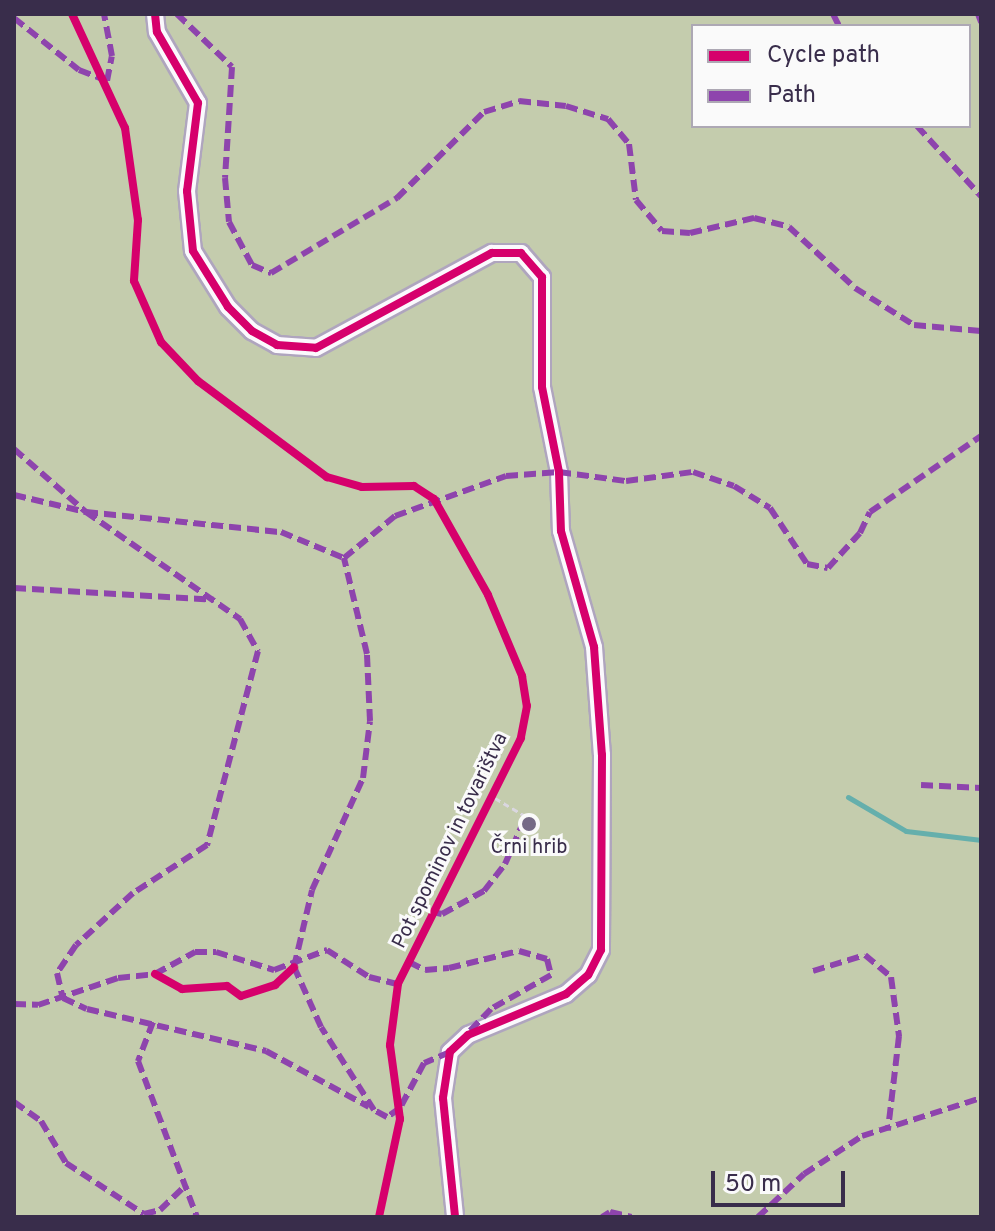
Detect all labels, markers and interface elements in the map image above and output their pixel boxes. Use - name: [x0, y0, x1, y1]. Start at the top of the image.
- legend: [691, 24, 971, 128]
- text: Cycle path: [767, 41, 880, 71]
- text: Path: [767, 81, 816, 111]
- street label: Pot spominov in tovarištva: [388, 729, 514, 953]
- marker: Črni hrib: [520, 815, 538, 833]
- place label: Črni hrib: [490, 836, 568, 860]
- scale bar: [715, 1155, 849, 1205]
- text: 50 m: [725, 1170, 781, 1200]

